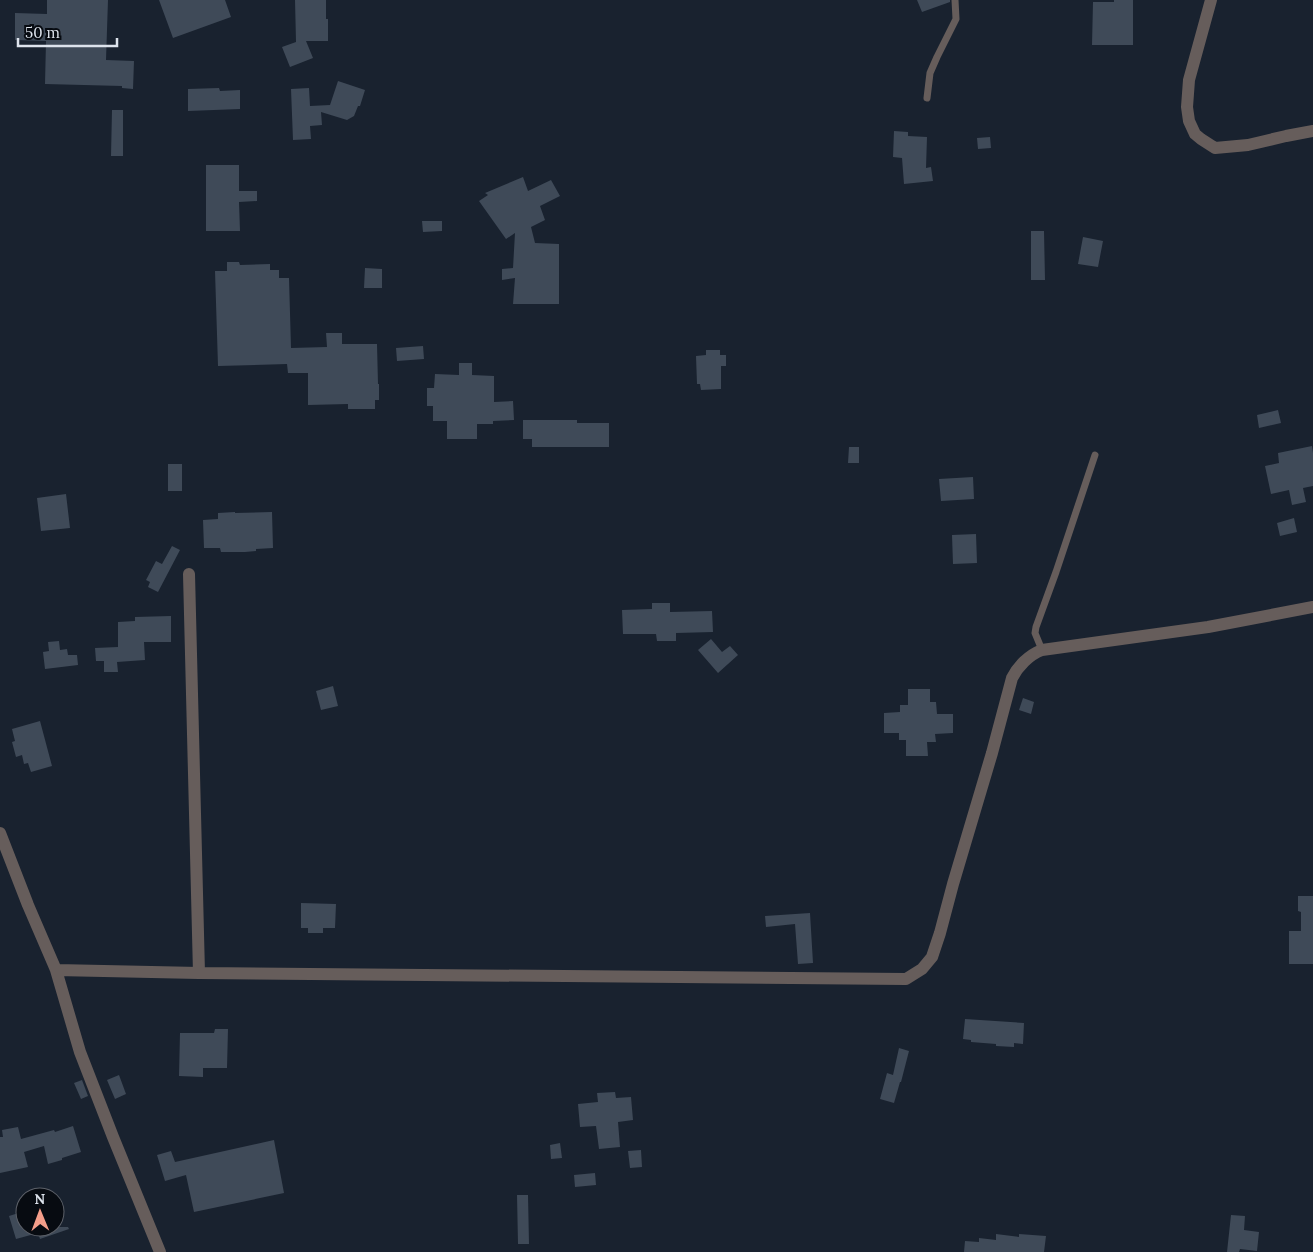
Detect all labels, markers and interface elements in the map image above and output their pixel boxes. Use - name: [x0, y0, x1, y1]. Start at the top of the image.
- scale bar: [18, 15, 116, 47]
- text: 50 m: [25, 23, 60, 42]
- north arrow: [15, 1187, 65, 1237]
- text: N: [34, 1190, 46, 1208]

